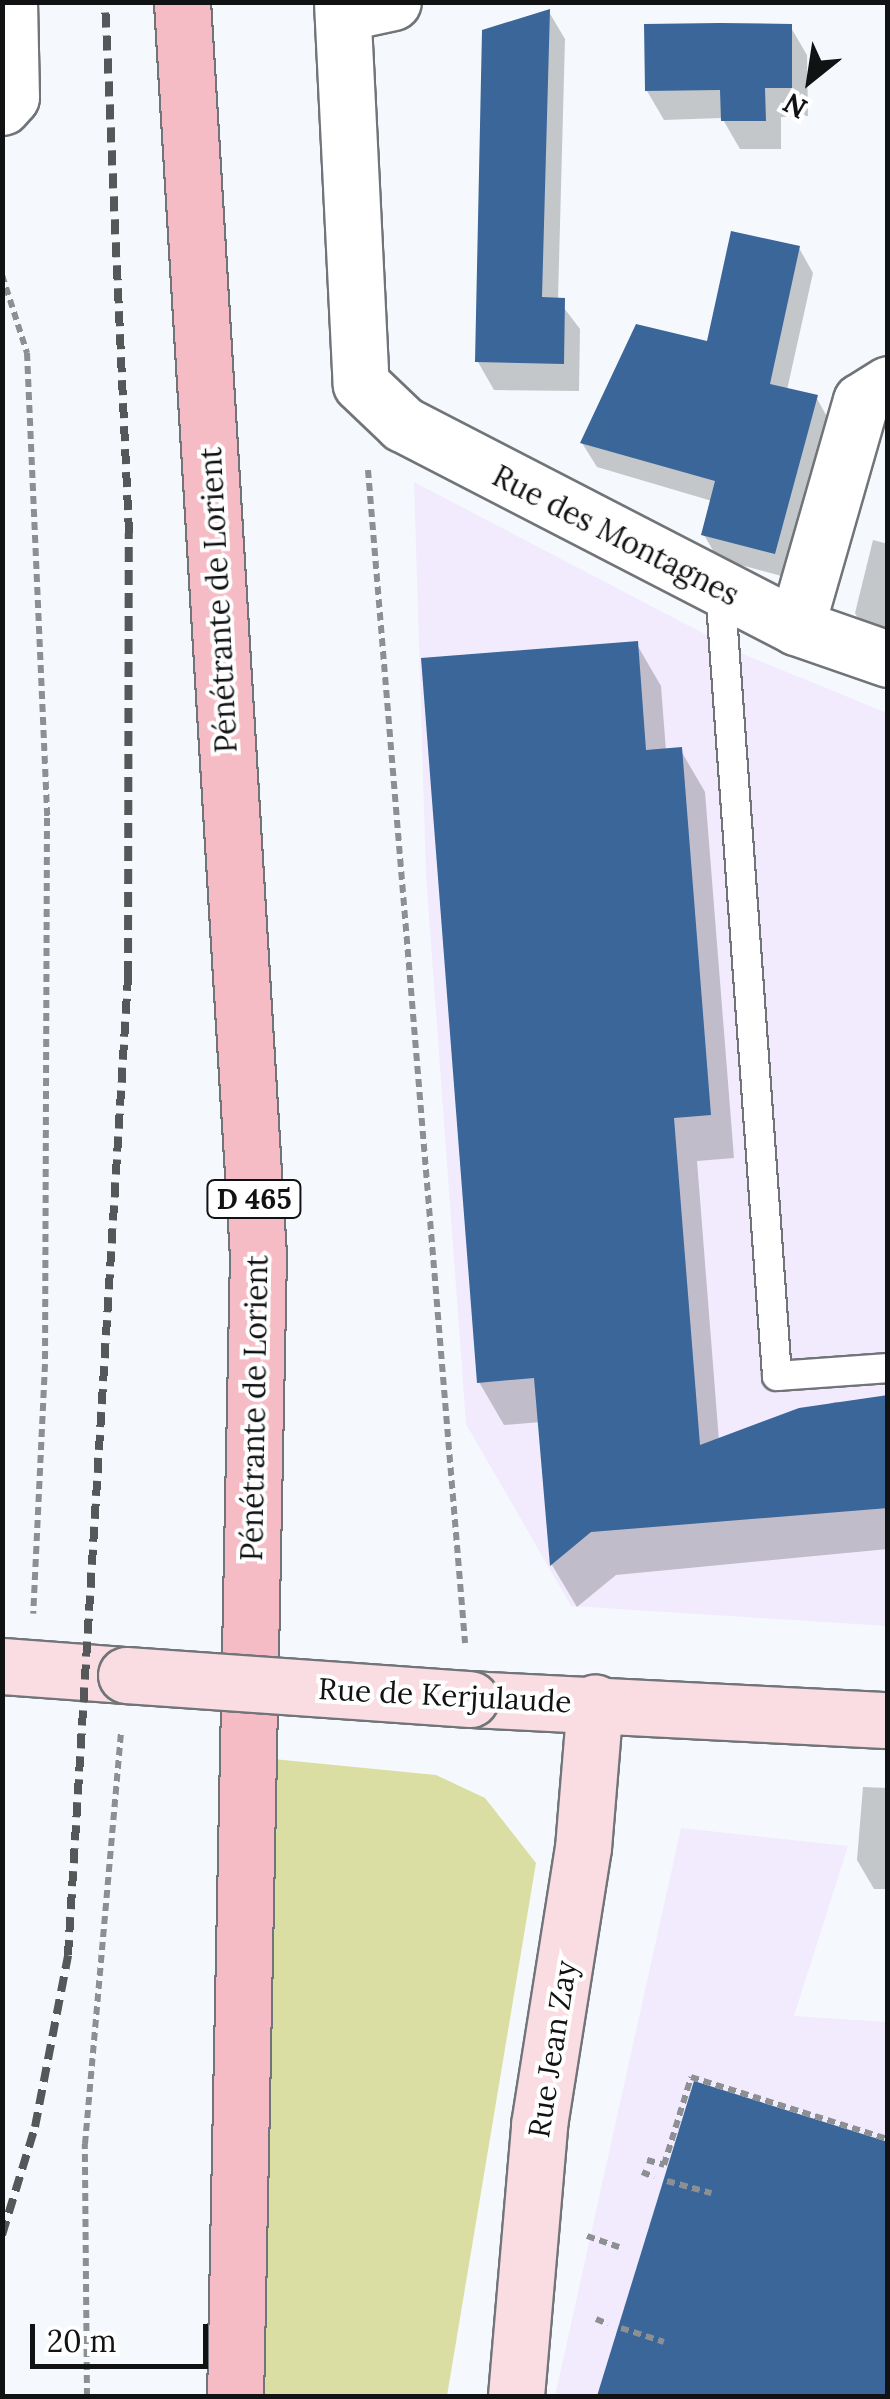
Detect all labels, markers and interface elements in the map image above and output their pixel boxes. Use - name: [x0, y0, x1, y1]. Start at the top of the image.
- north arrow: [760, 30, 860, 130]
- text: N: [777, 85, 813, 127]
- street label: Pénétrante de Lorient: [192, 446, 244, 754]
- street label: Rue des Montagnes: [487, 457, 745, 613]
- road number: D 465: [204, 1176, 304, 1222]
- street label: Pénétrante de Lorient: [233, 1255, 275, 1561]
- street label: Rue de Kerjulaude: [317, 1670, 573, 1720]
- street label: Rue Jean Zay: [520, 1958, 584, 2140]
- scale bar: [35, 2304, 212, 2366]
- text: 20 m: [47, 2322, 116, 2360]

